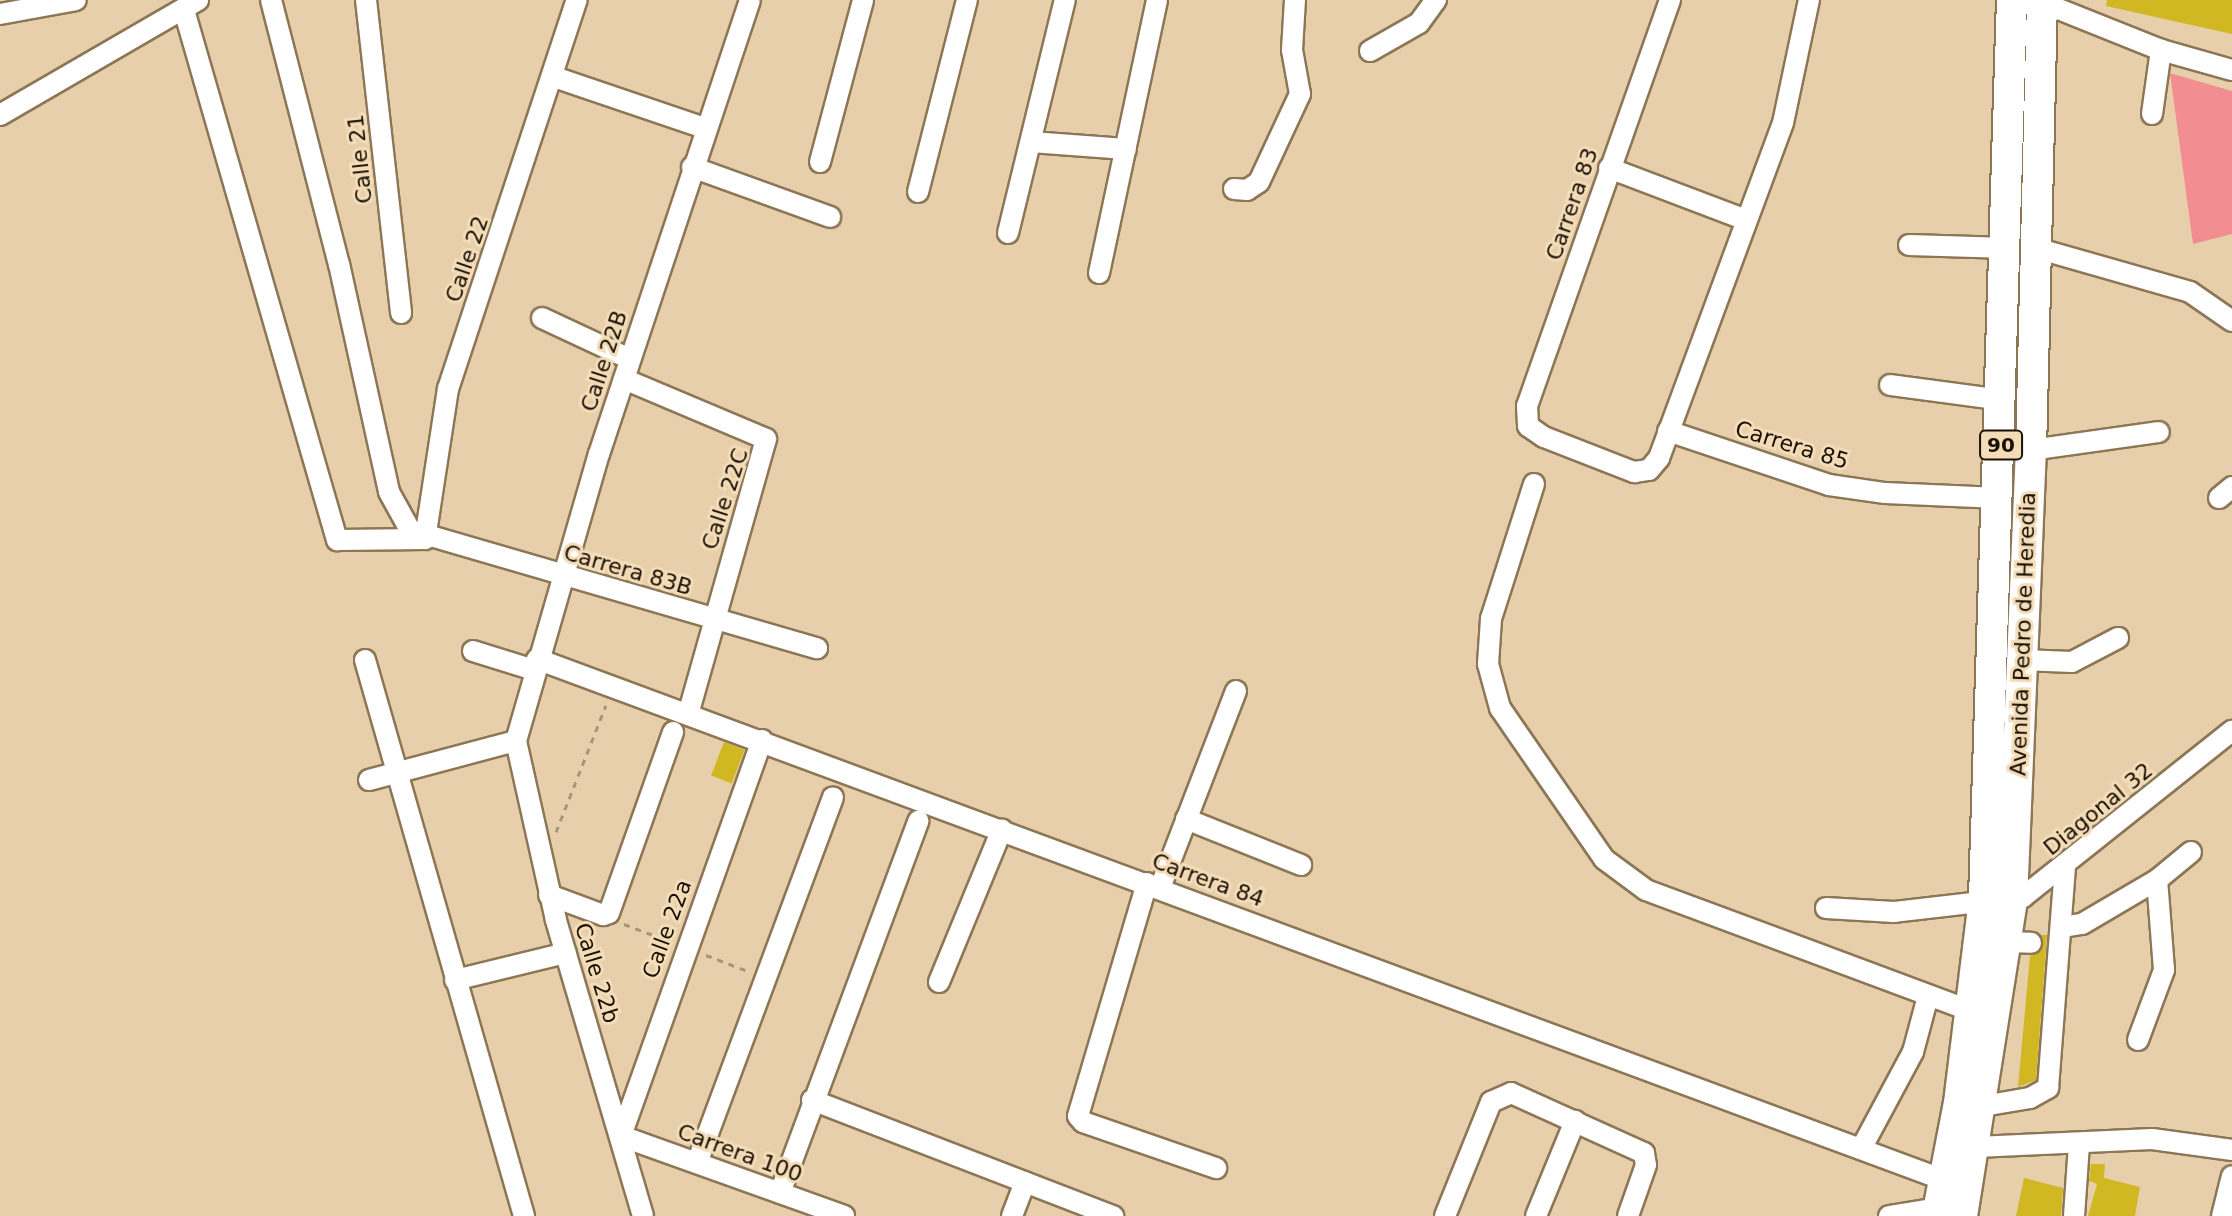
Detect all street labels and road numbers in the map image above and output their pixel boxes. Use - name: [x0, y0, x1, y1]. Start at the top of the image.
- street label: Calle 21: [342, 113, 378, 205]
- street label: Carrera 83: [1540, 144, 1604, 264]
- street label: Calle 22: [440, 212, 494, 306]
- street label: Calle 22B: [575, 307, 633, 415]
- street label: Carrera 85: [1732, 415, 1852, 475]
- road number: 90: [1979, 429, 2023, 461]
- street label: Calle 22C: [696, 445, 754, 553]
- street label: Avenida Pedro de Heredia: [2005, 492, 2041, 776]
- street label: Carrera 83B: [561, 539, 695, 601]
- street label: Diagonal 32: [2038, 757, 2158, 861]
- street label: Carrera 84: [1148, 848, 1268, 912]
- street label: Calle 22a: [637, 876, 697, 982]
- street label: Calle 22b: [569, 920, 625, 1026]
- street label: Carrera 100: [674, 1118, 806, 1188]

